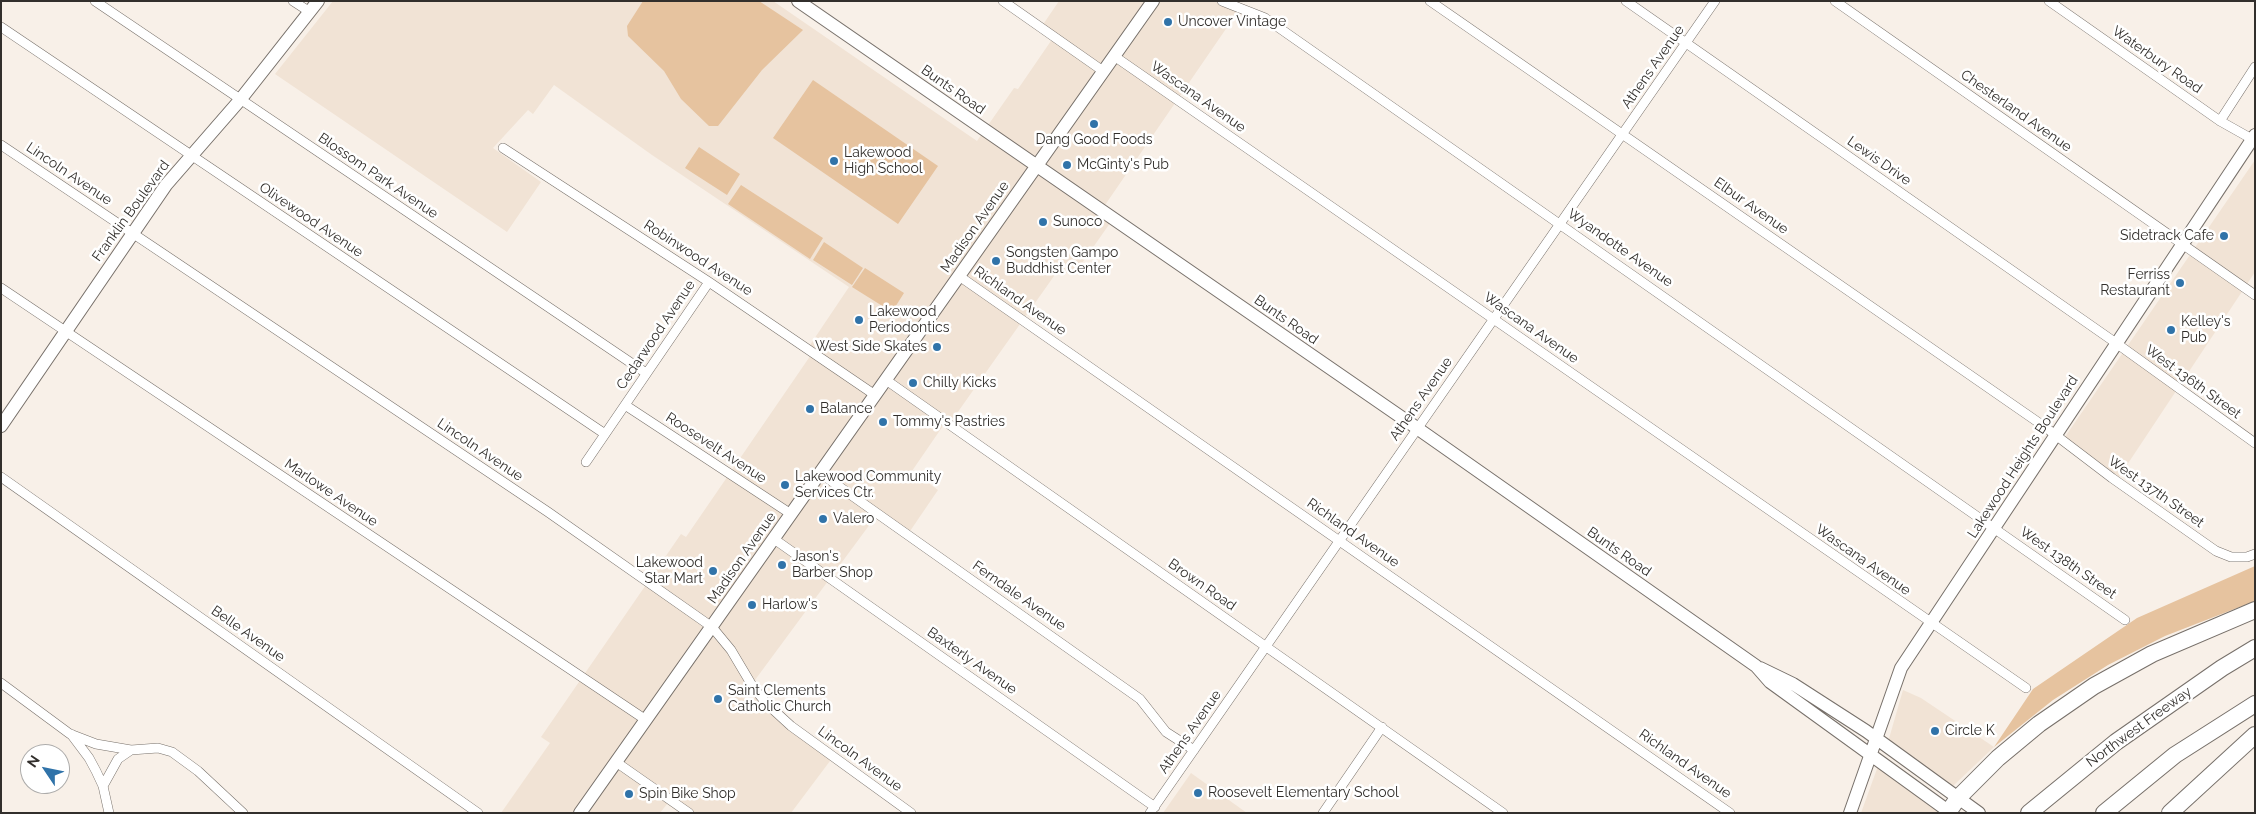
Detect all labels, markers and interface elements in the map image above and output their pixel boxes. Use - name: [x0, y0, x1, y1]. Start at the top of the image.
- place label: Uncover Vintage: [1178, 14, 1286, 30]
- marker: Uncover Vintage: [1162, 16, 1174, 28]
- street label: Athens Avenue: [1618, 22, 1688, 112]
- street label: Waterbury Road: [2109, 23, 2205, 97]
- street label: Wascana Avenue: [1147, 58, 1249, 136]
- street label: Bunts Road: [918, 62, 988, 118]
- street label: Chesterland Avenue: [1957, 66, 2075, 156]
- marker: Dang Good Foods: [1088, 118, 1100, 130]
- street label: Blossom Park Avenue: [315, 130, 441, 222]
- place label: Dang Good Foods: [1036, 132, 1152, 148]
- street label: Lewis Drive: [1844, 133, 1914, 189]
- street label: Lincoln Avenue: [23, 139, 115, 209]
- place label: Lakewood High School: [844, 145, 923, 178]
- marker: Lakewood High School: [828, 155, 840, 167]
- street label: Franklin Boulevard: [89, 157, 173, 265]
- place label: McGinty's Pub: [1077, 157, 1169, 173]
- marker: McGinty's Pub: [1061, 159, 1073, 171]
- street label: Elbur Avenue: [1711, 174, 1791, 238]
- street label: Madison Avenue: [937, 178, 1013, 276]
- street label: Olivewood Avenue: [256, 179, 366, 261]
- street label: Wyandotte Avenue: [1564, 205, 1676, 291]
- place label: Sunoco: [1053, 214, 1102, 230]
- marker: Sunoco: [1037, 216, 1049, 228]
- street label: Robinwood Avenue: [641, 217, 755, 299]
- place label: Sidetrack Cafe: [2120, 228, 2214, 244]
- marker: Sidetrack Cafe: [2218, 230, 2230, 242]
- place label: Songsten Gampo Buddhist Center: [1006, 245, 1118, 278]
- marker: Songsten Gampo Buddhist Center: [990, 255, 1002, 267]
- street label: Richland Avenue: [971, 263, 1069, 339]
- place label: Ferriss Restaurant: [2100, 267, 2170, 300]
- street label: Cedarwood Avenue: [613, 277, 699, 393]
- marker: Ferriss Restaurant: [2174, 277, 2186, 289]
- street label: Wascana Avenue: [1480, 289, 1582, 367]
- street label: Bunts Road: [1251, 292, 1321, 348]
- place label: Lakewood Periodontics: [869, 304, 949, 336]
- marker: Lakewood Periodontics: [853, 314, 865, 326]
- place label: Kelley's Pub: [2181, 314, 2230, 347]
- marker: Kelley's Pub: [2165, 324, 2177, 336]
- place label: West Side Skates: [815, 339, 927, 355]
- marker: West Side Skates: [931, 341, 943, 353]
- street label: West 136th Street: [2142, 342, 2244, 422]
- street label: Athens Avenue: [1386, 354, 1456, 444]
- street label: Lakewood Heights Boulevard: [1964, 373, 2082, 541]
- place label: Chilly Kicks: [923, 375, 996, 391]
- marker: Chilly Kicks: [907, 377, 919, 389]
- place label: Balance: [820, 401, 872, 417]
- marker: Balance: [804, 403, 816, 415]
- street label: Roosevelt Avenue: [662, 409, 770, 487]
- place label: Tommy's Pastries: [893, 414, 1005, 430]
- street label: Lincoln Avenue: [434, 415, 526, 485]
- marker: Tommy's Pastries: [877, 416, 889, 428]
- street label: West 137th Street: [2105, 453, 2207, 531]
- street label: Marlowe Avenue: [281, 456, 381, 530]
- place label: Lakewood Community Services Ctr.: [795, 469, 941, 502]
- marker: Lakewood Community Services Ctr.: [779, 479, 791, 491]
- street label: Richland Avenue: [1304, 495, 1402, 571]
- street label: Madison Avenue: [704, 509, 780, 607]
- place label: Valero: [833, 511, 874, 527]
- marker: Valero: [817, 513, 829, 525]
- street label: Wascana Avenue: [1812, 521, 1914, 599]
- street label: West 138th Street: [2017, 523, 2119, 603]
- street label: Bunts Road: [1584, 524, 1654, 580]
- place label: Jason's Barber Shop: [792, 549, 873, 582]
- place label: Lakewood Star Mart: [636, 555, 703, 588]
- street label: Brown Road: [1165, 556, 1239, 614]
- street label: Ferndale Avenue: [969, 558, 1069, 634]
- marker: Jason's Barber Shop: [776, 559, 788, 571]
- marker: Lakewood Star Mart: [707, 565, 719, 577]
- place label: Harlow's: [762, 597, 817, 613]
- marker: Harlow's: [746, 599, 758, 611]
- street label: Belle Avenue: [208, 602, 288, 666]
- street label: Baxterly Avenue: [924, 624, 1020, 698]
- place label: Saint Clements Catholic Church: [728, 683, 831, 716]
- street label: Northwest Freeway: [2083, 683, 2195, 771]
- street label: Athens Avenue: [1155, 687, 1225, 777]
- marker: Saint Clements Catholic Church: [712, 693, 724, 705]
- street label: Lincoln Avenue: [815, 723, 905, 795]
- place label: Circle K: [1945, 723, 1995, 739]
- marker: Circle K: [1929, 725, 1941, 737]
- street label: Richland Avenue: [1636, 726, 1734, 802]
- north arrow: [20, 744, 70, 794]
- text: N: [24, 752, 43, 770]
- place label: Roosevelt Elementary School: [1208, 785, 1399, 801]
- place label: Spin Bike Shop: [639, 786, 736, 802]
- marker: Roosevelt Elementary School: [1192, 787, 1204, 799]
- marker: Spin Bike Shop: [623, 788, 635, 800]

